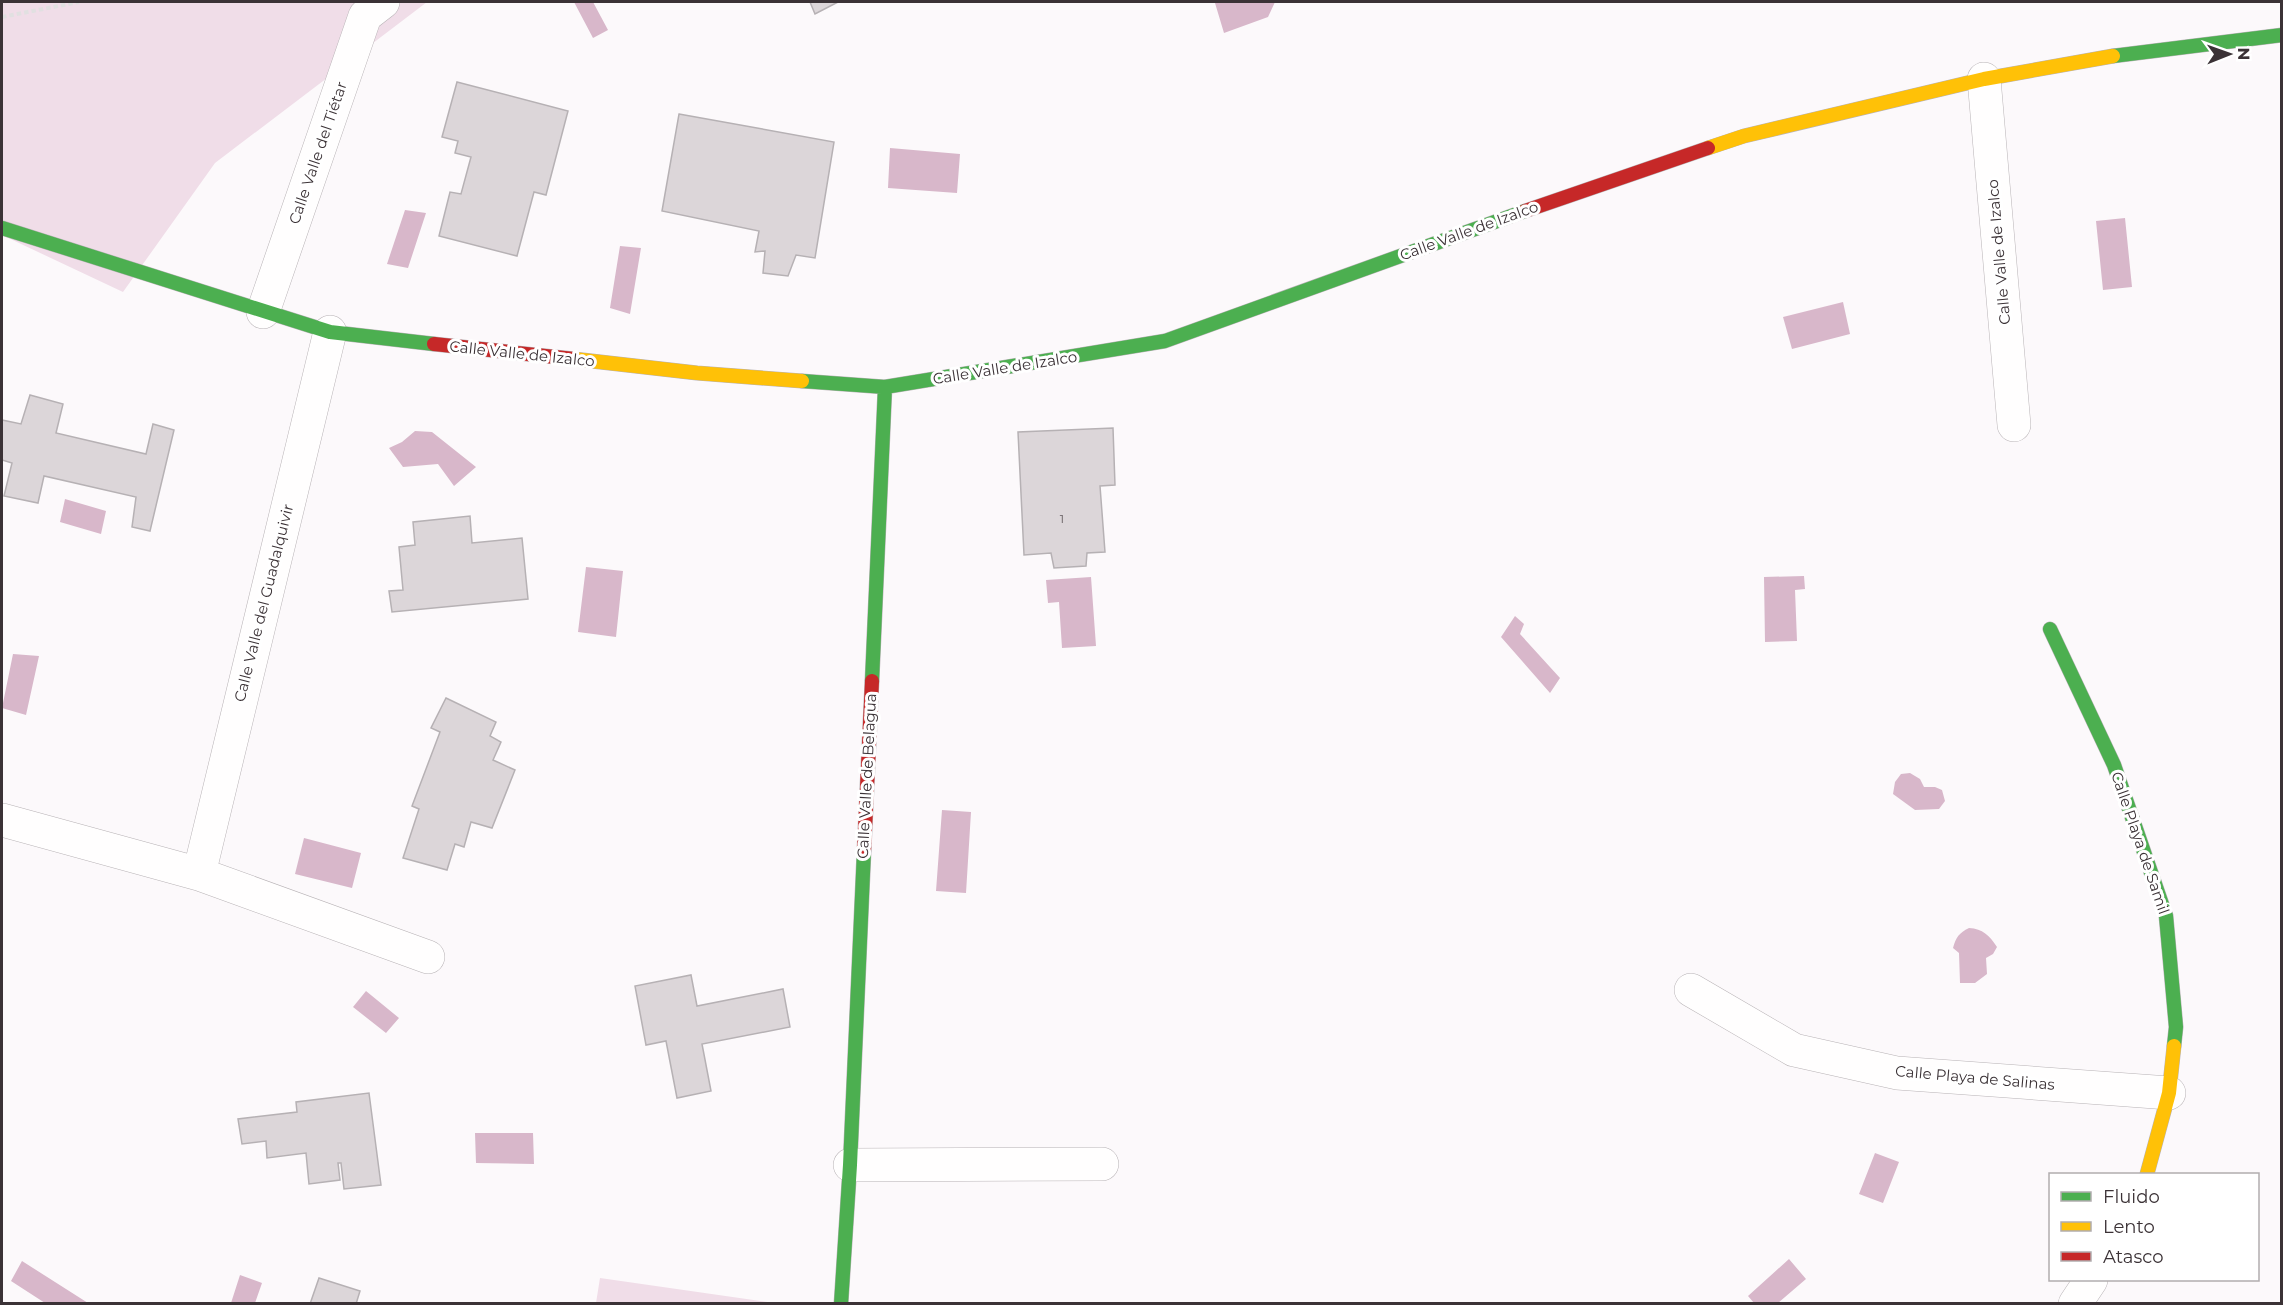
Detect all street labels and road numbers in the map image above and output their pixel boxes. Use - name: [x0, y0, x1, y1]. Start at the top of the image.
- street label: Calle Valle del Tiétar: [284, 79, 351, 227]
- street label: Calle Valle de Izalco: [1983, 179, 2014, 326]
- street label: Calle Valle de Izalco: [1397, 197, 1541, 264]
- street label: Calle Valle de Izalco: [448, 336, 596, 371]
- street label: Calle Valle de Izalco: [931, 347, 1078, 388]
- street label: Calle Valle del Guadalquivir: [230, 502, 297, 704]
- street label: Calle Valle de Belagua: [853, 693, 880, 859]
- street label: Calle Playa de Samil: [2107, 769, 2174, 917]
- street label: Calle Playa de Salinas: [1895, 1061, 2056, 1094]

